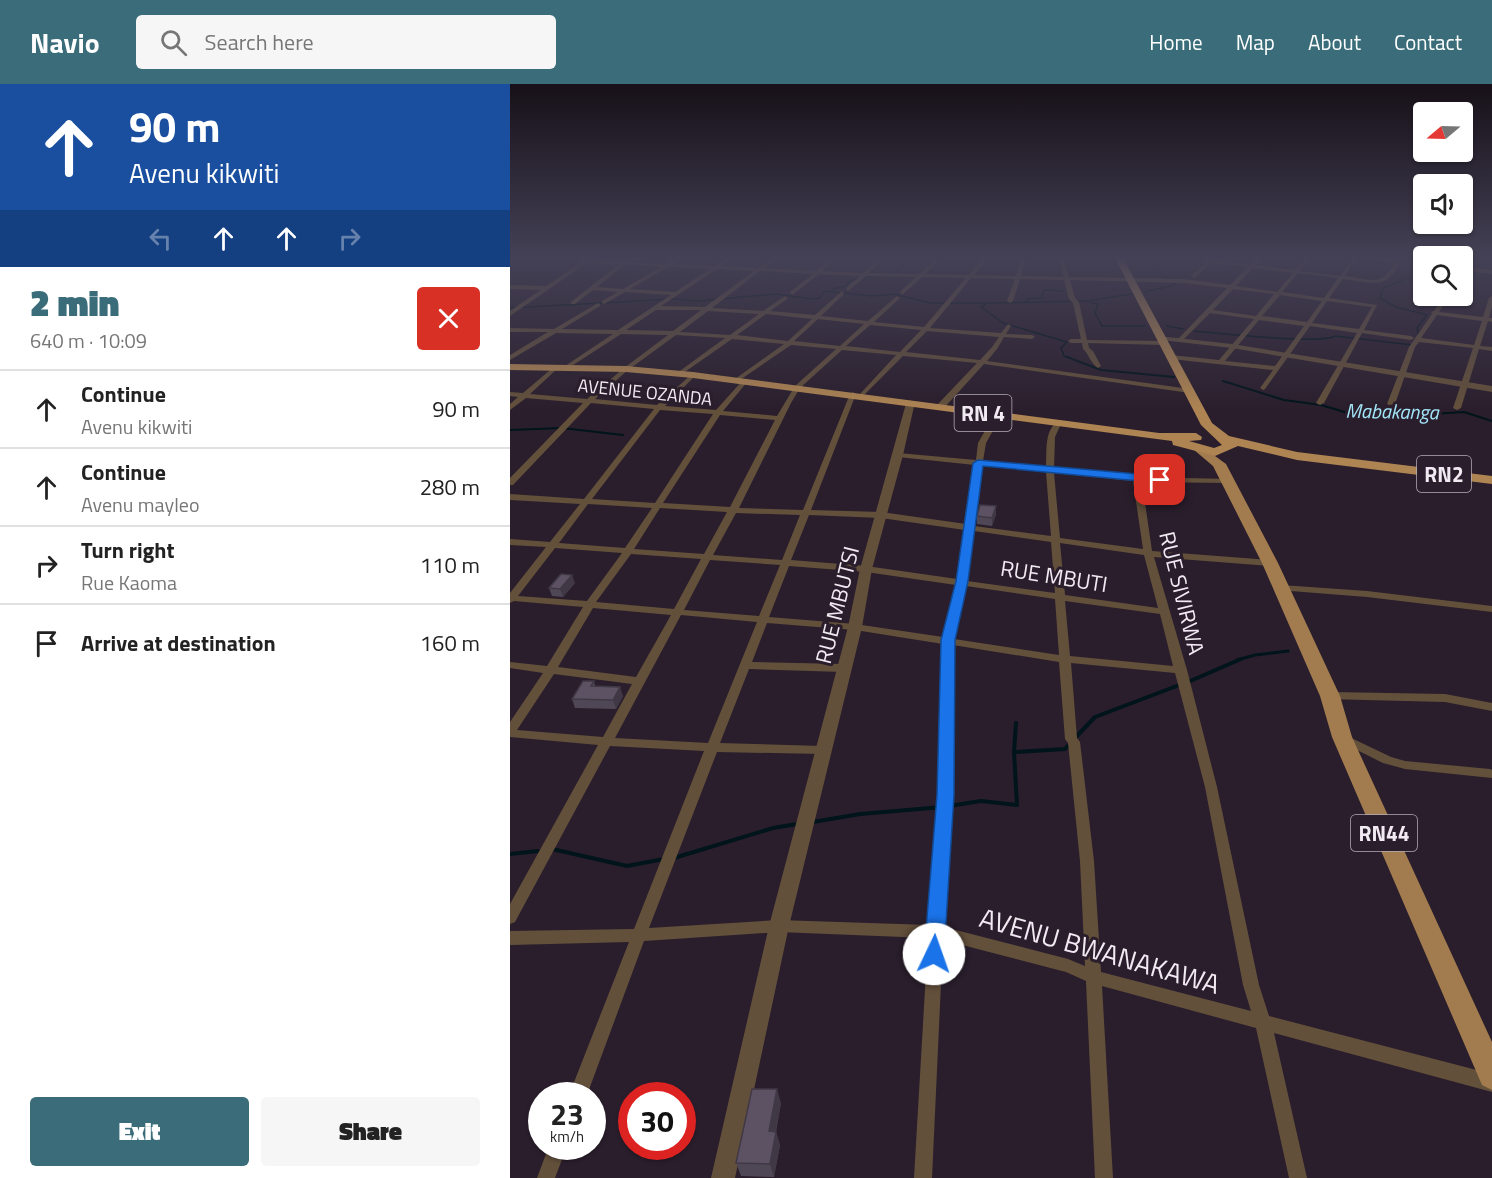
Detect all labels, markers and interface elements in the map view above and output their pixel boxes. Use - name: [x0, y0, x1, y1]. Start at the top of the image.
- search box: [136, 15, 556, 69]
- text: Navio: [30, 21, 100, 64]
- text: Search here: [205, 25, 314, 59]
- icon: search: [157, 26, 190, 59]
- text: Home: [1149, 26, 1203, 58]
- text: Map: [1236, 26, 1275, 58]
- text: About: [1308, 26, 1361, 58]
- text: Contact: [1394, 26, 1462, 58]
- text: 90 m: [129, 94, 221, 158]
- north arrow: [1413, 102, 1473, 162]
- map controls: [1413, 102, 1473, 306]
- icon: ahead: [30, 108, 108, 186]
- text: Avenu kikwiti: [129, 152, 279, 193]
- button: sound: [1413, 174, 1473, 234]
- icon: left: [144, 222, 177, 255]
- icon: ahead: [207, 222, 240, 255]
- icon: ahead: [270, 222, 303, 255]
- icon: right: [333, 222, 366, 255]
- button: search: [1413, 246, 1473, 306]
- text: 2 min: [30, 275, 119, 330]
- button: close: [417, 287, 480, 350]
- text: 640 m · 10:09: [30, 325, 147, 356]
- street label: AVENUE OZANDA: [577, 372, 714, 412]
- text: Continue: [81, 377, 166, 411]
- text: 90 m: [432, 392, 480, 426]
- icon: ahead: [30, 393, 63, 426]
- road number: RN 4: [954, 395, 1012, 431]
- water label: Mabakanga: [1345, 395, 1440, 427]
- text: Avenu kikwiti: [81, 411, 192, 442]
- pin: [1134, 454, 1185, 505]
- text: Continue: [81, 455, 166, 489]
- road number: RN2: [1417, 456, 1471, 492]
- icon: arrive: [1143, 463, 1176, 496]
- text: 280 m: [420, 470, 480, 504]
- icon: ahead: [30, 471, 63, 504]
- text: Avenu mayleo: [81, 489, 199, 520]
- street label: RUE SIVIRWA: [1150, 528, 1214, 658]
- text: Turn right: [81, 533, 175, 567]
- street label: RUE MBUTSI: [806, 543, 868, 667]
- text: 110 m: [420, 548, 480, 582]
- icon: right: [30, 549, 63, 582]
- street label: RUE MBUTI: [998, 551, 1110, 601]
- text: Rue Kaoma: [81, 567, 177, 598]
- text: Arrive at destination: [81, 626, 276, 660]
- text: 160 m: [420, 626, 480, 660]
- icon: arrive: [30, 627, 63, 660]
- road number: RN44: [1351, 815, 1417, 851]
- street label: AVENU BWANAKAWA: [975, 896, 1225, 1004]
- position arrow: [902, 922, 966, 986]
- speed limit sign: 30: [618, 1082, 696, 1160]
- text: 23: [550, 1091, 584, 1137]
- button: Exit: [30, 1097, 249, 1166]
- button: Share: [261, 1097, 480, 1166]
- text: km/h: [550, 1125, 584, 1148]

